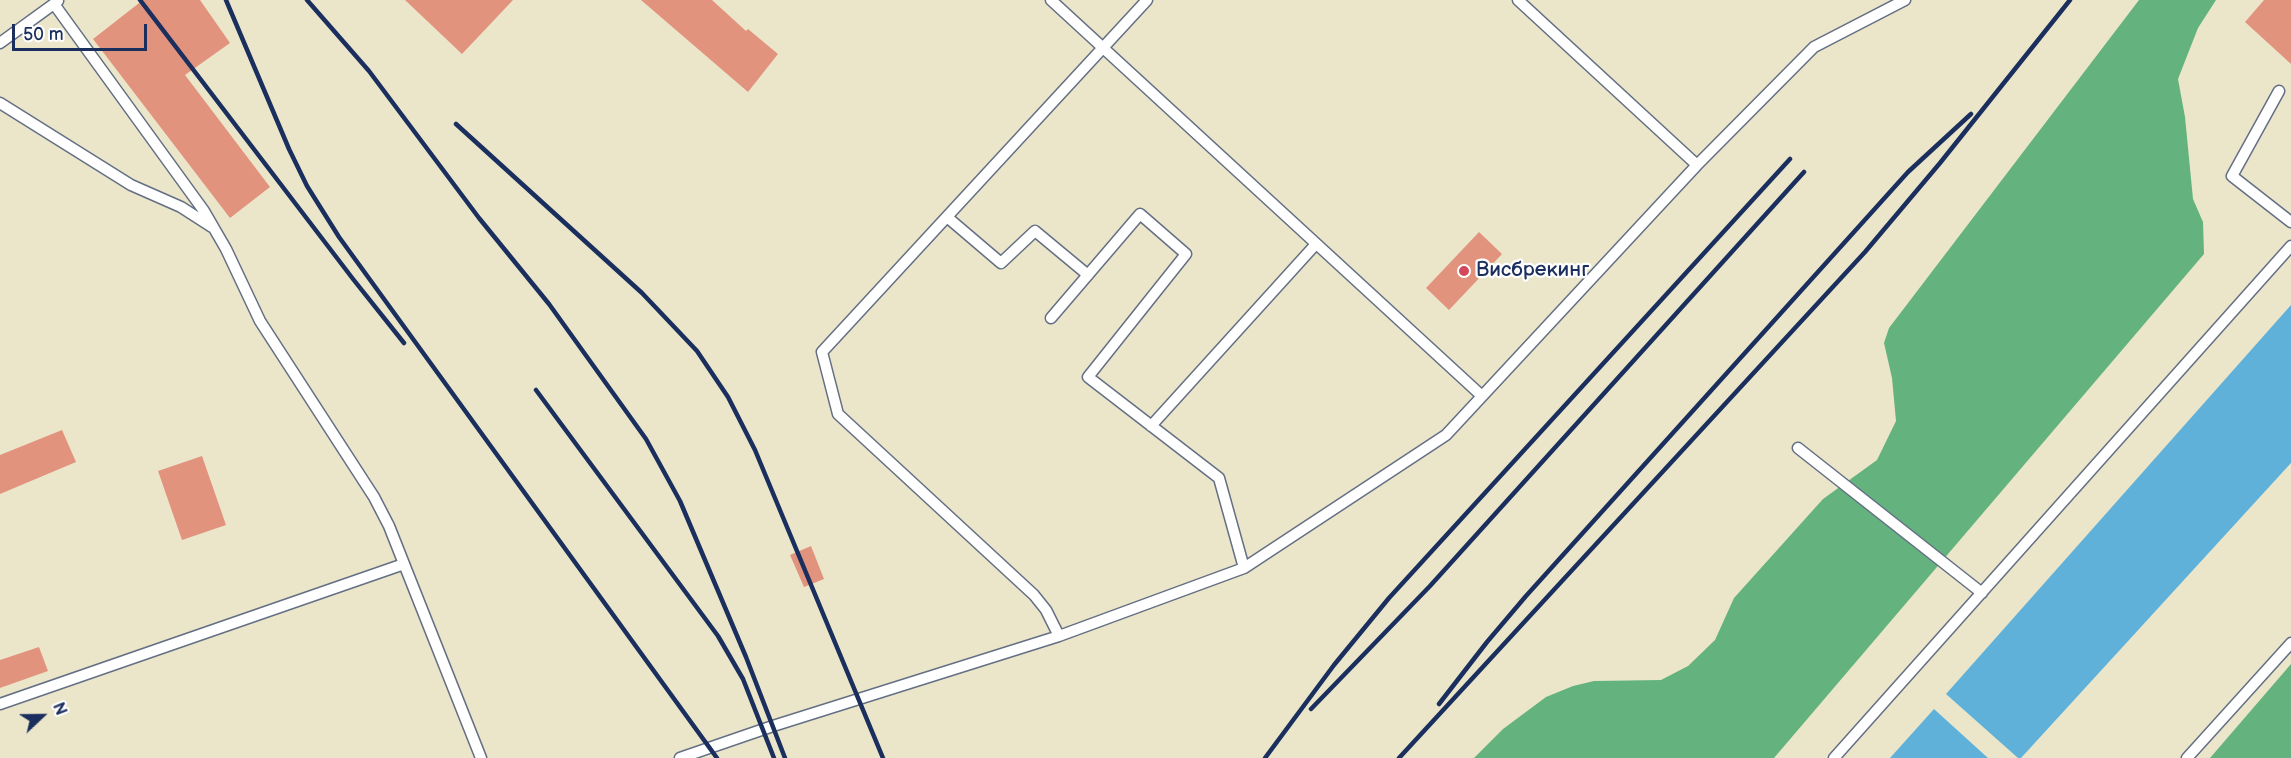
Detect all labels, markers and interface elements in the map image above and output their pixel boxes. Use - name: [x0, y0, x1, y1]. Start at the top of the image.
- scale bar: [15, 12, 150, 50]
- text: 50 m: [23, 24, 64, 45]
- place label: Висбрекинг: [1476, 258, 1589, 284]
- marker: Висбрекинг: [1457, 264, 1471, 278]
- north arrow: [12, 686, 72, 746]
- text: N: [48, 700, 70, 718]

